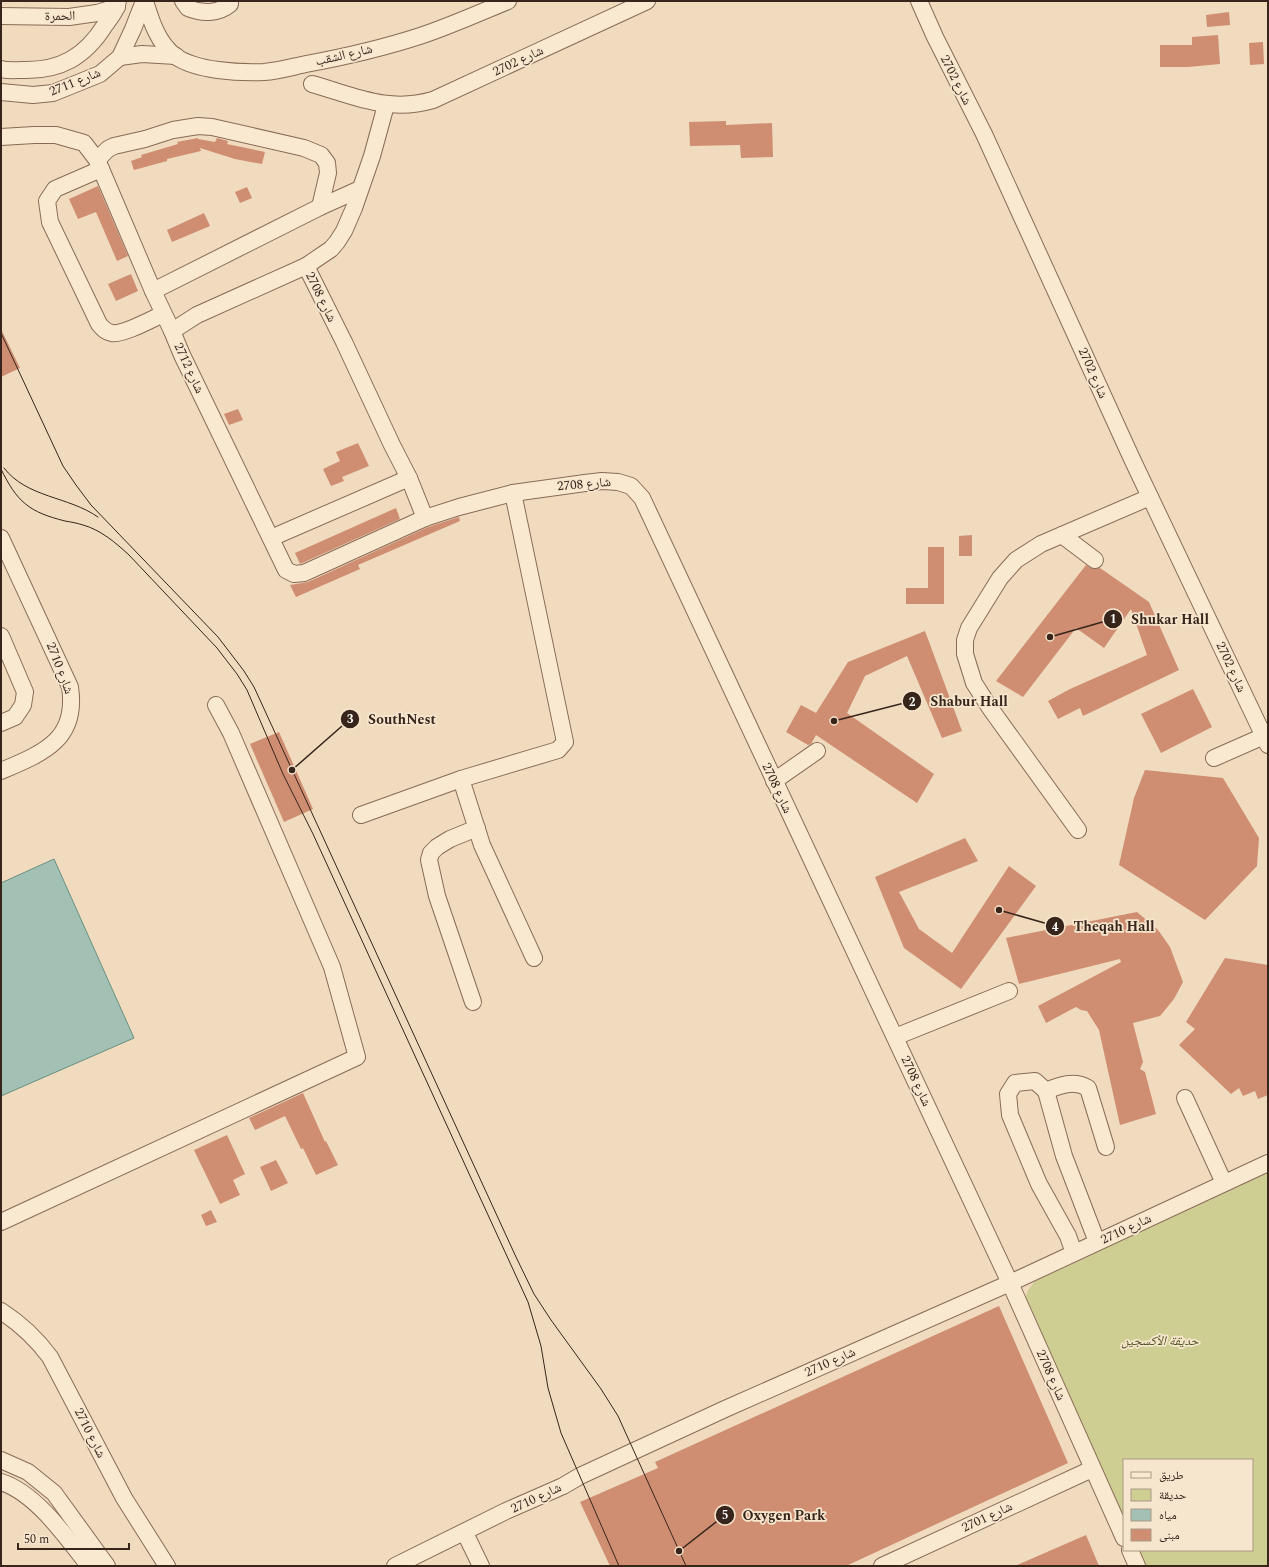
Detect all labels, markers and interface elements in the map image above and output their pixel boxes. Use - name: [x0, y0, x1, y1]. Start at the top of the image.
- street label: الحمرة: [45, 6, 75, 26]
- street label: شارع الشقب: [313, 39, 375, 71]
- street label: شارع 2702: [489, 41, 547, 81]
- street label: شارع 2702: [935, 51, 977, 109]
- street label: شارع 2711: [46, 63, 104, 101]
- street label: شارع 2708: [300, 268, 342, 326]
- street label: شارع 2712: [169, 339, 209, 397]
- street label: شارع 2702: [1073, 344, 1113, 402]
- street label: شارع 2708: [556, 472, 612, 496]
- callout: Shukar Hall: [1103, 606, 1217, 632]
- text: Shukar Hall: [1131, 609, 1209, 630]
- text: 1: [1110, 610, 1116, 629]
- street label: شارع 2702: [1211, 638, 1251, 696]
- street label: شارع 2710: [41, 639, 79, 697]
- callout: Shabur Hall: [902, 688, 1016, 714]
- text: Shabur Hall: [930, 691, 1008, 712]
- text: 2: [909, 693, 916, 712]
- callout: SouthNest: [340, 706, 444, 732]
- text: SouthNest: [368, 709, 437, 730]
- text: 3: [347, 710, 354, 729]
- street label: شارع 2708: [757, 759, 797, 817]
- callout: Theqah Hall: [1045, 913, 1162, 939]
- text: Theqah Hall: [1073, 916, 1155, 937]
- text: 4: [1052, 918, 1059, 937]
- street label: شارع 2708: [896, 1052, 936, 1110]
- street label: شارع 2710: [1097, 1209, 1155, 1249]
- park label: حديقة الأكسجين: [1121, 1331, 1200, 1351]
- street label: شارع 2710: [801, 1342, 859, 1382]
- street label: شارع 2708: [1031, 1346, 1071, 1404]
- street label: شارع 2710: [69, 1404, 111, 1462]
- legend: [1123, 1459, 1253, 1551]
- text: طريق: [1159, 1466, 1184, 1485]
- street label: شارع 2710: [507, 1478, 565, 1518]
- text: حديقة: [1159, 1486, 1187, 1505]
- street label: شارع 2701: [958, 1497, 1016, 1537]
- callout: Oxygen Park: [715, 1502, 834, 1528]
- text: Oxygen Park: [742, 1505, 826, 1526]
- text: 5: [722, 1506, 728, 1525]
- text: مياه: [1159, 1506, 1177, 1525]
- scale bar: [18, 1525, 129, 1551]
- text: مبنى: [1159, 1526, 1180, 1545]
- text: 50 m: [24, 1530, 49, 1549]

